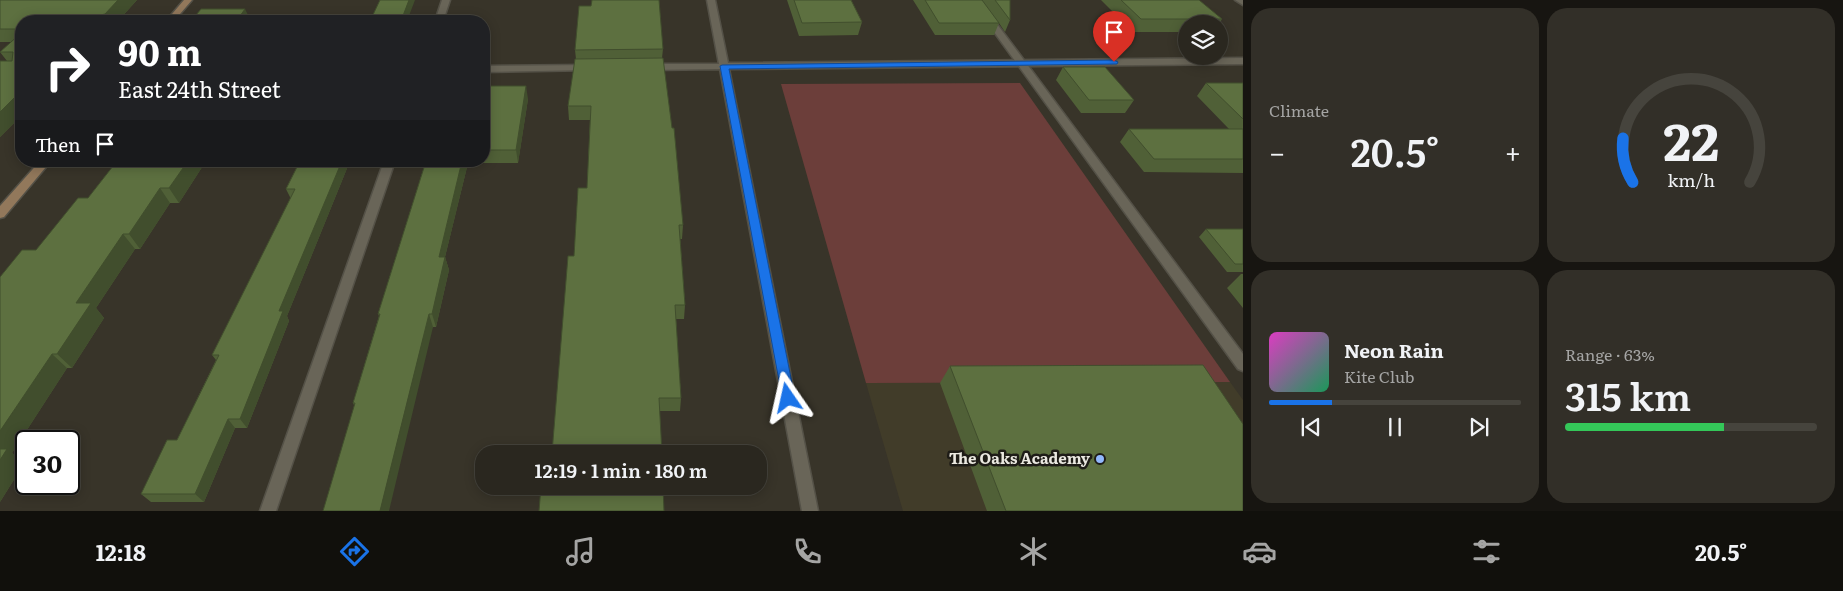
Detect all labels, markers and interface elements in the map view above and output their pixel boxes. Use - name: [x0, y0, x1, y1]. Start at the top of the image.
- pin: [1093, 11, 1135, 62]
- map controls: [1178, 15, 1228, 65]
- button: layers: [1178, 15, 1228, 65]
- icon: arrive: [1100, 18, 1128, 46]
- text: 90 m: [118, 25, 202, 77]
- icon: right: [35, 35, 100, 100]
- text: East 24th Street: [118, 72, 281, 105]
- text: Climate: [1269, 98, 1329, 122]
- text: 22: [1663, 100, 1719, 177]
- text: 20.5°: [1351, 122, 1439, 179]
- text: Then: [35, 130, 81, 158]
- icon: arrive: [91, 130, 119, 158]
- text: −: [1269, 130, 1285, 172]
- text: +: [1505, 130, 1521, 172]
- text: km/h: [1667, 166, 1715, 193]
- text: Neon Rain: [1344, 336, 1444, 364]
- text: Range · 63%: [1565, 342, 1655, 366]
- text: Kite Club: [1344, 364, 1415, 388]
- text: 315 km: [1565, 366, 1691, 423]
- position arrow: [761, 371, 813, 423]
- icon: previous: [1297, 413, 1325, 441]
- icon: pause: [1381, 413, 1409, 441]
- icon: next: [1465, 413, 1493, 441]
- speed limit sign: 30: [15, 430, 80, 495]
- place label: The Oaks Academy: [949, 446, 1091, 469]
- marker: The Oaks Academy: [1094, 453, 1106, 465]
- text: 12:19 · 1 min · 180 m: [535, 456, 707, 484]
- icon: directions: [337, 534, 372, 569]
- icon: music: [563, 534, 598, 569]
- icon: phone: [790, 534, 825, 569]
- icon: climate: [1016, 534, 1051, 569]
- icon: car: [1242, 534, 1277, 569]
- icon: filters: [1469, 534, 1504, 569]
- text: 12:18: [96, 535, 146, 568]
- text: 20.5°: [1695, 535, 1747, 568]

